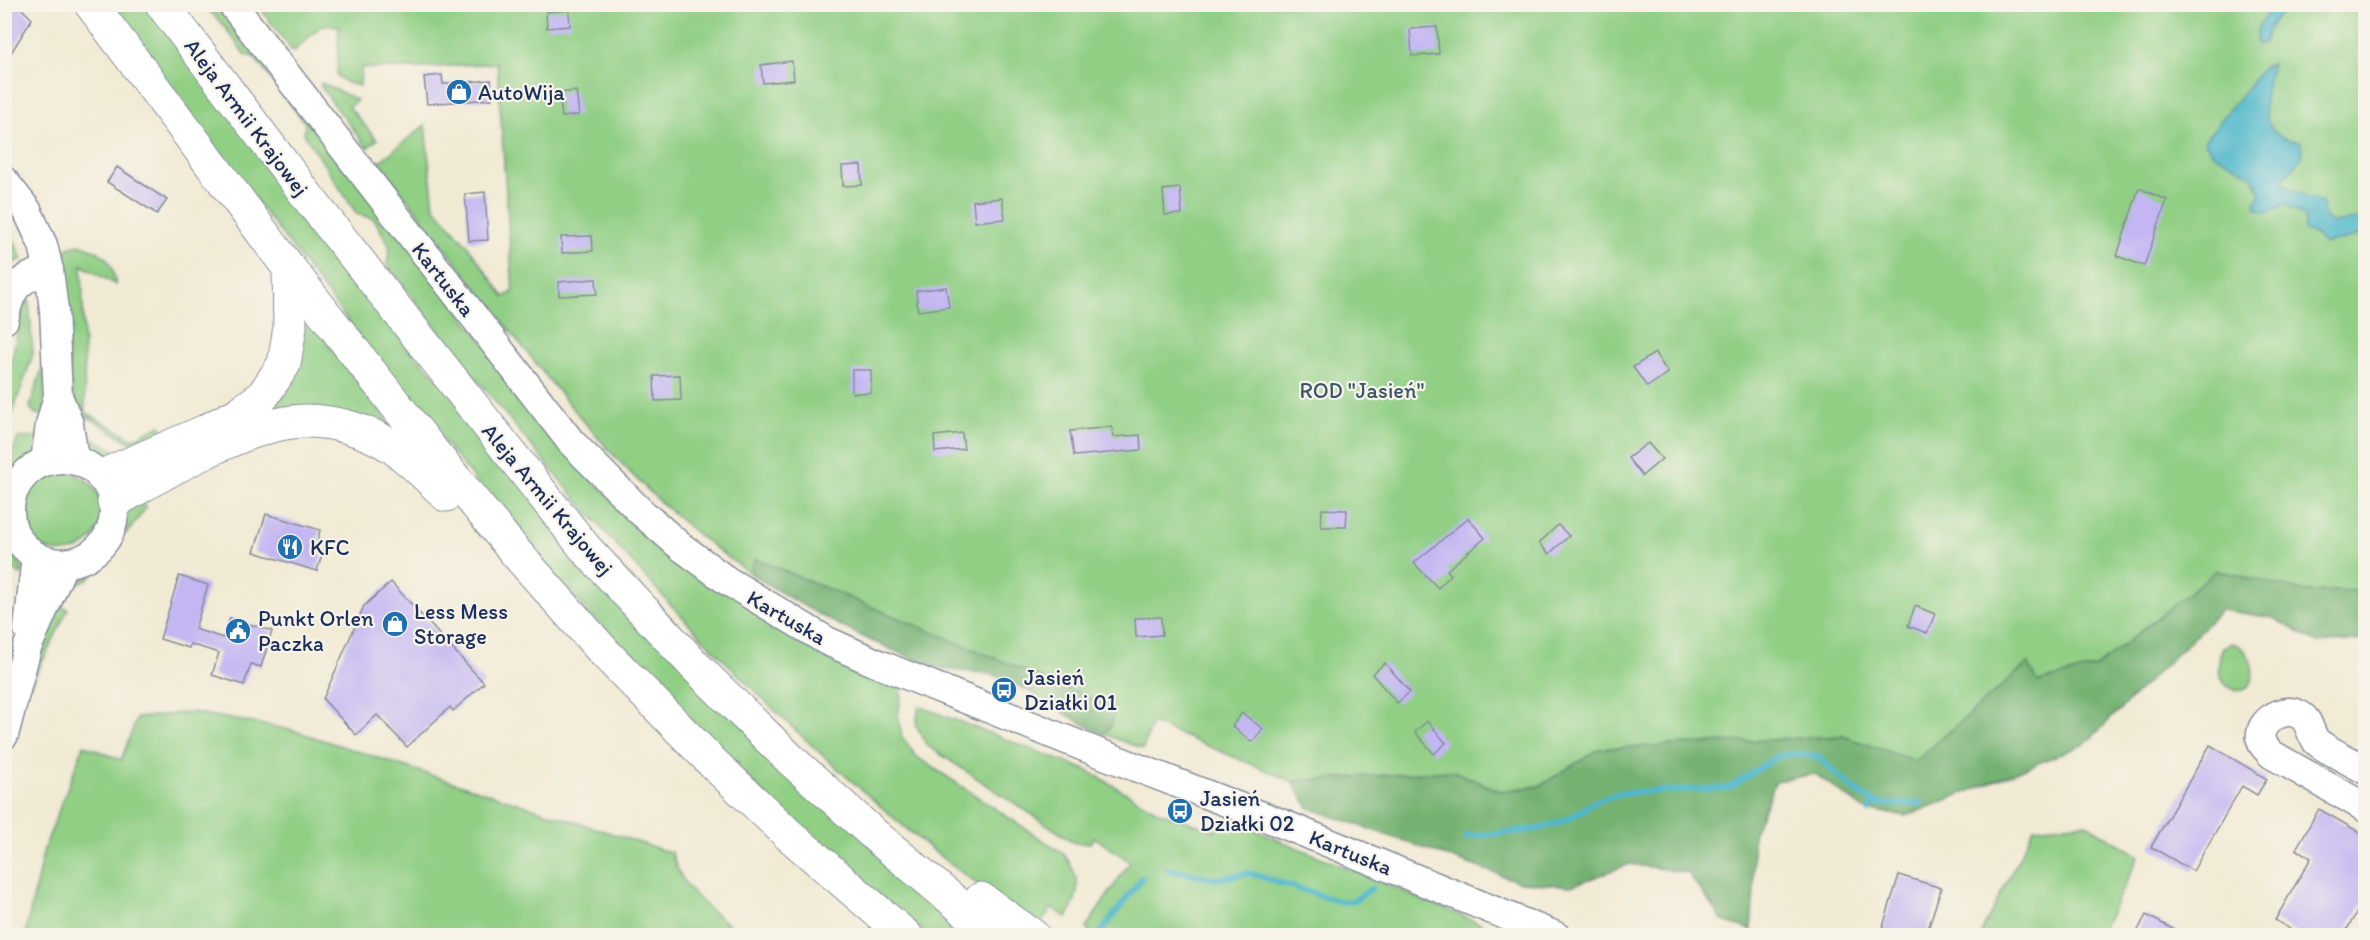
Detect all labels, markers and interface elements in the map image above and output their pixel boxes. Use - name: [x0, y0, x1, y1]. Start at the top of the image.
- street label: Aleja Armii Krajowej: [179, 33, 315, 201]
- shop icon: AutoWija: [444, 77, 474, 107]
- place label: AutoWija: [478, 79, 565, 106]
- street label: Kartuska: [406, 237, 481, 322]
- park label: ROD "Jasień": [1300, 377, 1424, 404]
- street label: Aleja Armii Krajowej: [476, 418, 619, 581]
- restaurant icon: KFC: [275, 532, 305, 562]
- place label: KFC: [310, 534, 350, 561]
- street label: Kartuska: [742, 584, 832, 651]
- place label: Less Mess Storage: [414, 598, 508, 650]
- place label: Punkt Orlen Paczka: [258, 605, 374, 657]
- shop icon: Less Mess Storage: [380, 609, 410, 639]
- public building icon: Punkt Orlen Paczka: [223, 616, 253, 646]
- place label: Jasień Działki 01: [1024, 664, 1117, 716]
- bus stop icon: Jasień Działki 01: [989, 675, 1019, 705]
- place label: Jasień Działki 02: [1200, 785, 1295, 837]
- bus stop icon: Jasień Działki 02: [1165, 796, 1195, 826]
- street label: Kartuska: [1305, 824, 1397, 882]

